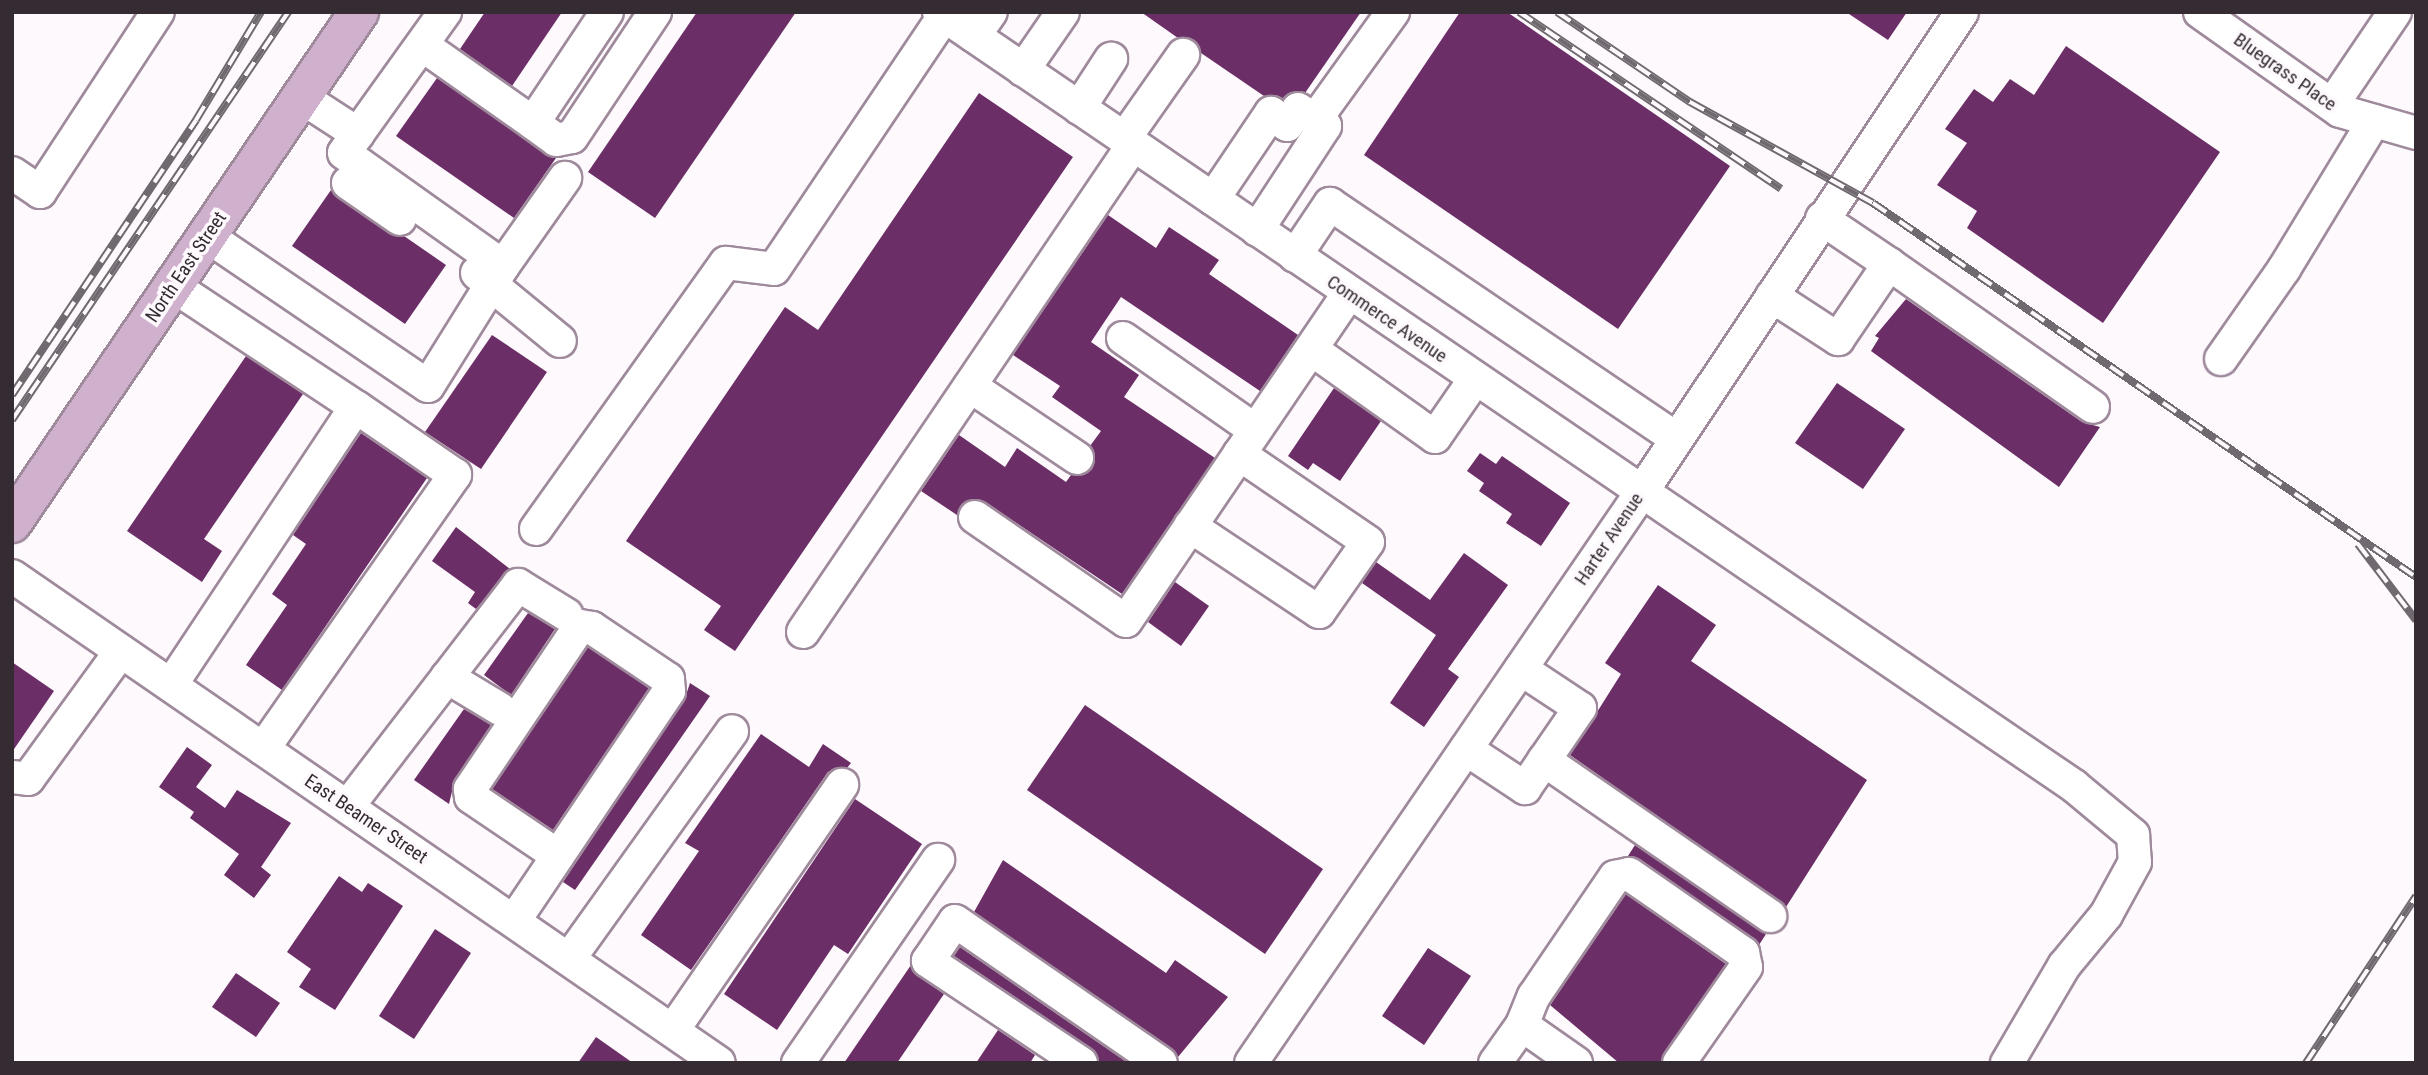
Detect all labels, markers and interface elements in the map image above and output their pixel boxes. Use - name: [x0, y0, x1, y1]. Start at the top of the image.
- street label: Bluegrass Place: [2229, 28, 2341, 116]
- street label: North East Street: [141, 207, 231, 327]
- street label: Commerce Avenue: [1323, 270, 1451, 368]
- street label: Harter Avenue: [1570, 488, 1648, 590]
- street label: East Beamer Street: [300, 769, 432, 869]

